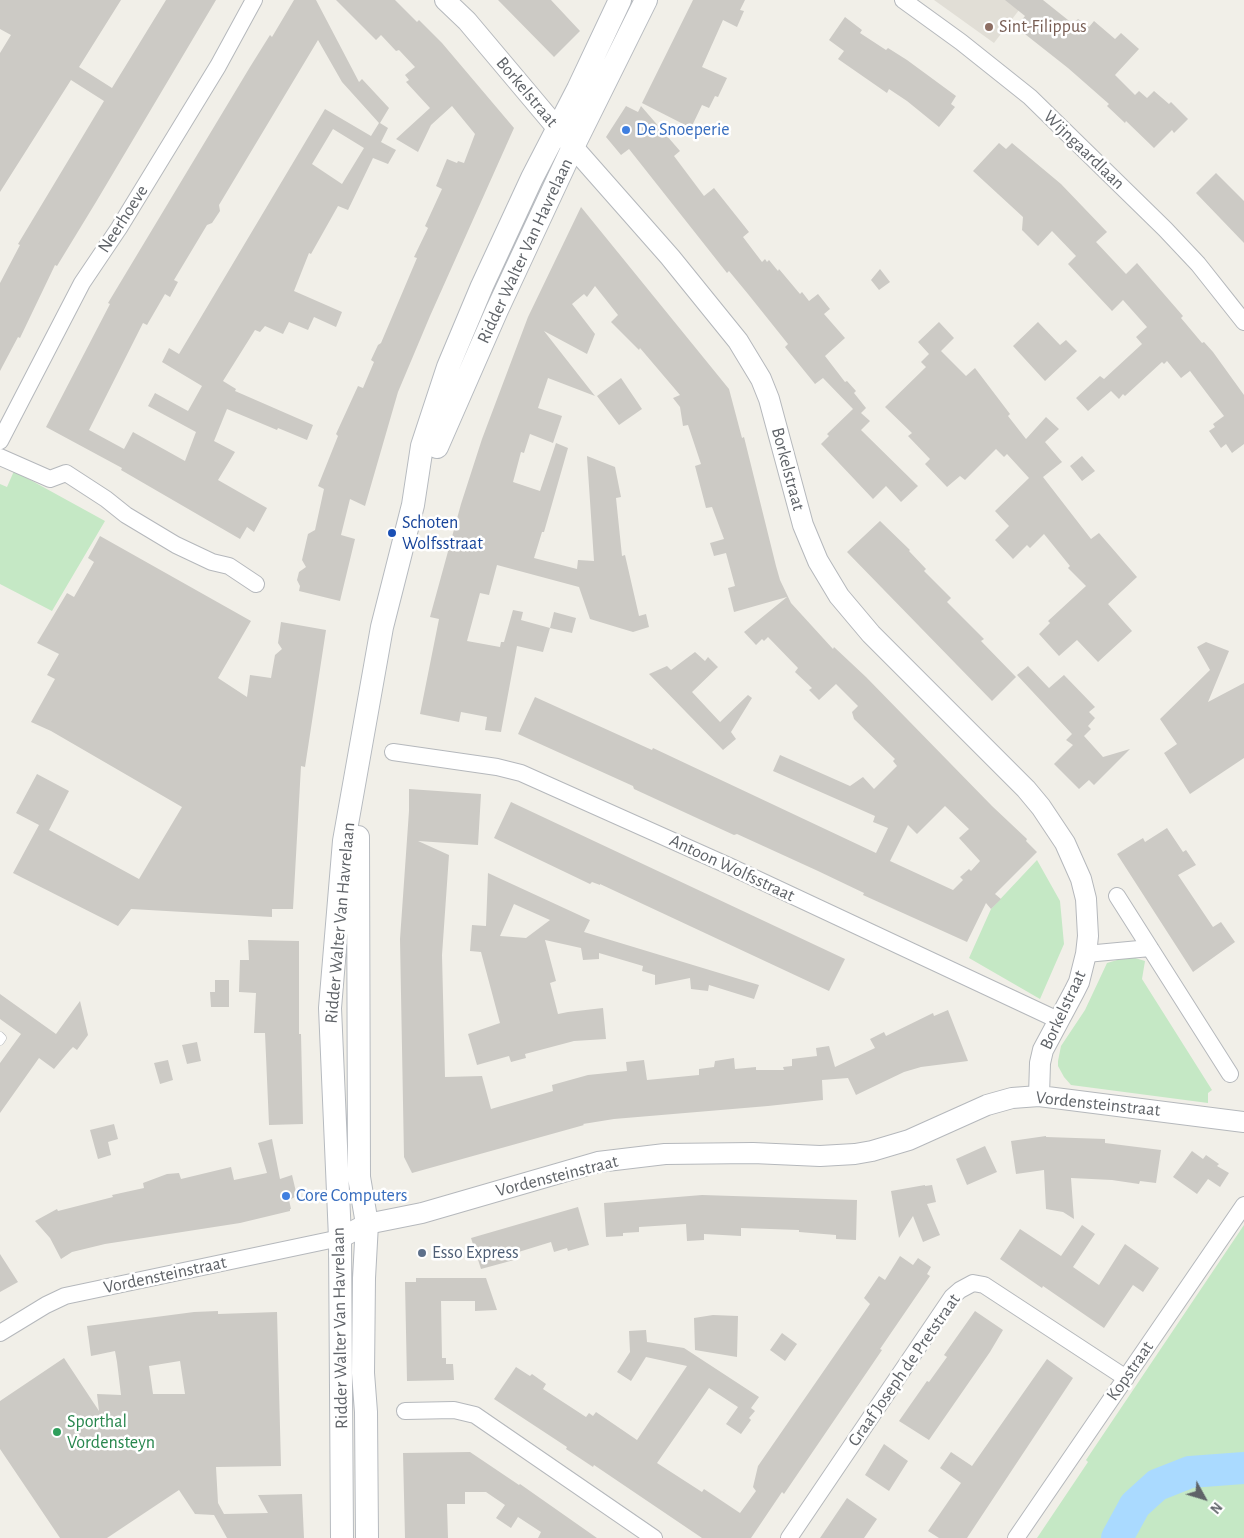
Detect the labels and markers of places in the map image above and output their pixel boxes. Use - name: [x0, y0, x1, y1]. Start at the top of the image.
- place label: Sint-Filippus: [999, 16, 1087, 38]
- marker: Sint-Filippus: [983, 21, 995, 33]
- place label: De Snoeperie: [636, 119, 730, 141]
- marker: De Snoeperie: [620, 124, 632, 136]
- place label: Schoten Wolfsstraat: [402, 512, 483, 554]
- marker: Schoten Wolfsstraat: [386, 527, 398, 539]
- place label: Core Computers: [296, 1185, 407, 1207]
- marker: Core Computers: [280, 1190, 292, 1202]
- place label: Esso Express: [432, 1242, 519, 1264]
- marker: Esso Express: [416, 1247, 428, 1259]
- place label: Sporthal Vordensteyn: [67, 1411, 155, 1454]
- marker: Sporthal Vordensteyn: [51, 1426, 63, 1438]

